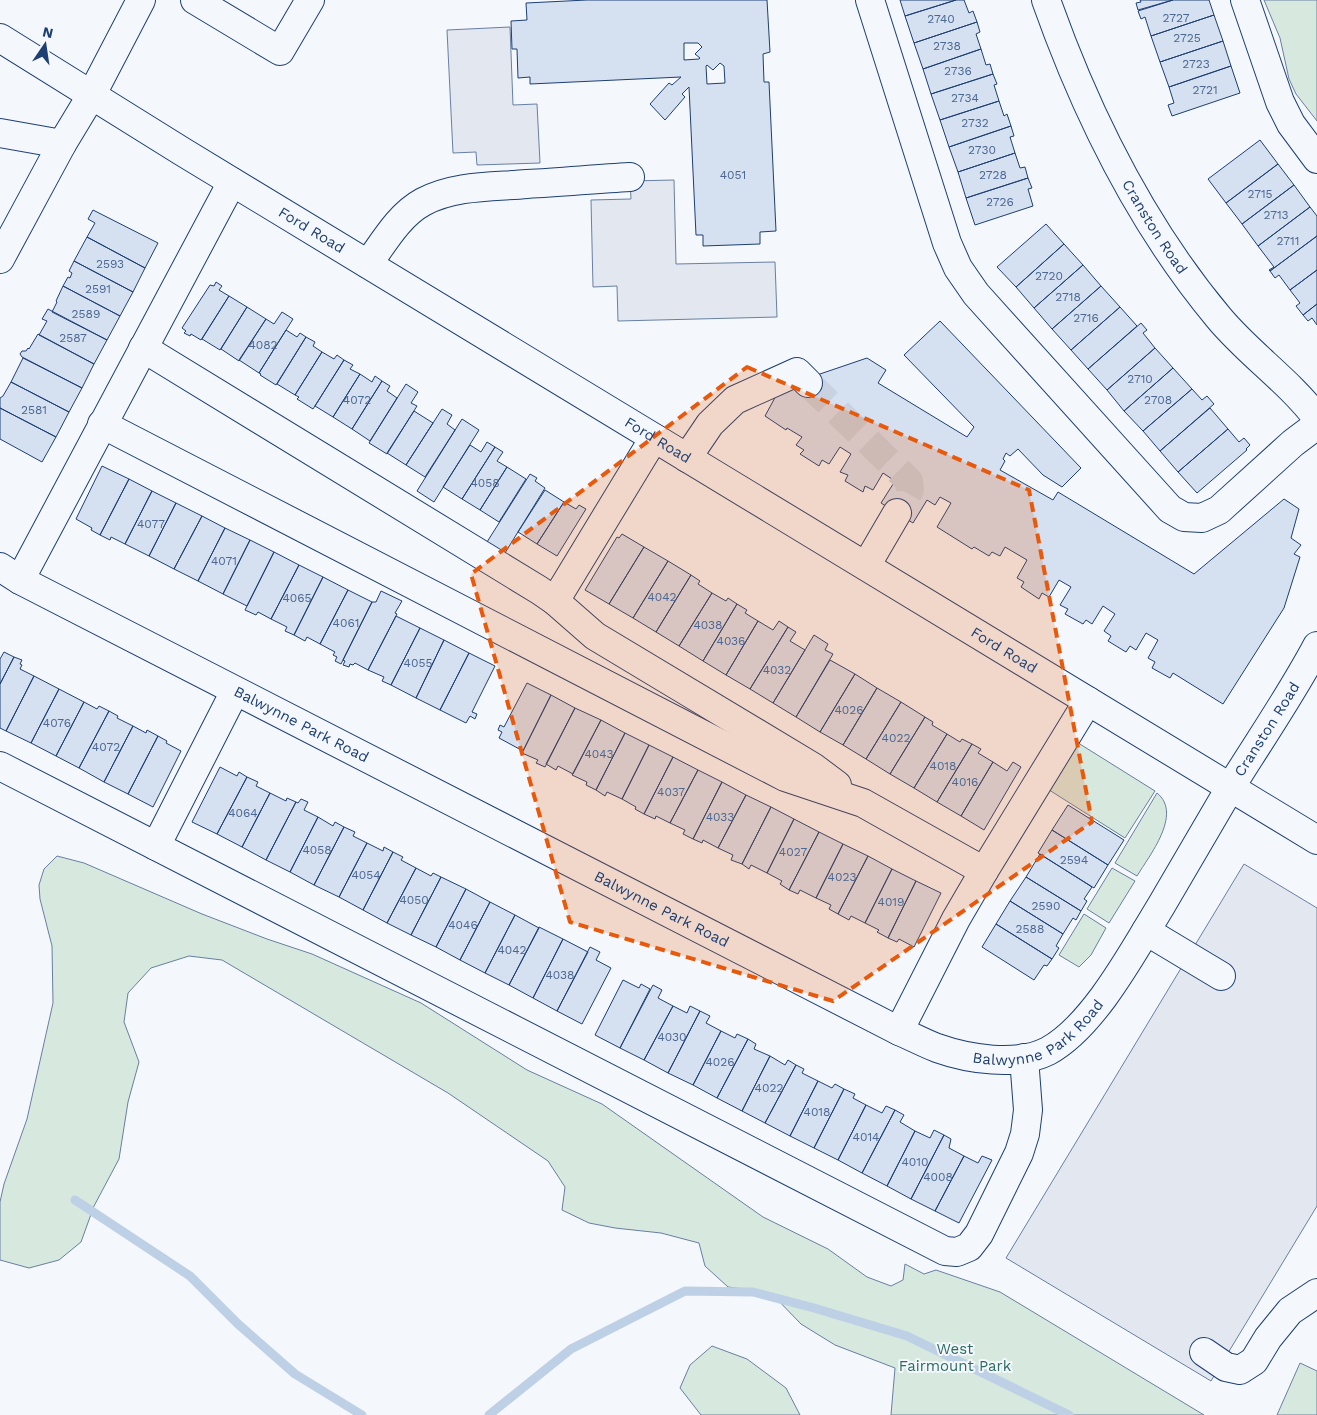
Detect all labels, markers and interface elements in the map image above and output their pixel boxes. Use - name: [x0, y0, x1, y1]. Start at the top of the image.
- house number: 2727: [1163, 11, 1190, 25]
- house number: 2740: [927, 12, 955, 26]
- north arrow: [20, 20, 70, 70]
- text: N: [41, 23, 55, 41]
- house number: 2725: [1173, 31, 1201, 45]
- house number: 2738: [933, 39, 961, 53]
- house number: 2723: [1182, 57, 1210, 71]
- house number: 2736: [944, 64, 972, 78]
- house number: 2721: [1192, 83, 1218, 97]
- house number: 2734: [951, 91, 979, 105]
- house number: 2732: [961, 116, 989, 130]
- house number: 2730: [968, 143, 996, 157]
- house number: 4051: [720, 168, 746, 182]
- house number: 2728: [979, 168, 1007, 182]
- street label: Cranston Road: [1118, 176, 1191, 278]
- house number: 2715: [1247, 187, 1273, 201]
- house number: 2726: [986, 195, 1014, 209]
- street label: Ford Road: [275, 203, 348, 257]
- house number: 2713: [1263, 208, 1289, 222]
- house number: 2711: [1277, 234, 1299, 248]
- house number: 2593: [96, 257, 124, 271]
- house number: 2720: [1035, 269, 1063, 283]
- house number: 2591: [85, 282, 111, 296]
- house number: 2718: [1055, 290, 1081, 304]
- house number: 2589: [72, 307, 100, 321]
- house number: 2716: [1073, 311, 1099, 325]
- house number: 2587: [59, 331, 87, 345]
- house number: 4082: [248, 338, 278, 352]
- house number: 2710: [1127, 372, 1153, 386]
- house number: 4072: [343, 393, 371, 407]
- house number: 2708: [1144, 393, 1172, 407]
- house number: 2581: [21, 403, 47, 417]
- street label: Ford Road: [621, 413, 694, 467]
- house number: 4058: [470, 476, 500, 490]
- house number: 4077: [137, 517, 165, 531]
- house number: 4071: [211, 554, 237, 568]
- house number: 4042: [647, 590, 677, 604]
- house number: 4065: [282, 591, 312, 605]
- house number: 4061: [333, 616, 359, 630]
- house number: 4038: [694, 618, 722, 632]
- street label: Ford Road: [968, 623, 1041, 677]
- house number: 4036: [717, 634, 745, 648]
- house number: 4055: [404, 656, 432, 670]
- house number: 4032: [763, 663, 791, 677]
- street label: Cranston Road: [1230, 679, 1304, 780]
- street label: Balwynne Park Road: [231, 682, 372, 766]
- house number: 4026: [834, 703, 864, 717]
- house number: 4076: [43, 716, 71, 730]
- house number: 4022: [882, 731, 910, 745]
- house number: 4072: [92, 740, 120, 754]
- house number: 4043: [584, 747, 614, 761]
- house number: 4018: [930, 759, 956, 773]
- house number: 4016: [952, 775, 978, 789]
- house number: 4037: [657, 785, 685, 799]
- house number: 4064: [228, 806, 258, 820]
- house number: 4033: [706, 810, 734, 824]
- house number: 4058: [302, 843, 332, 857]
- house number: 4027: [779, 845, 807, 859]
- house number: 2594: [1060, 853, 1088, 867]
- street label: Balwynne Park Road: [591, 867, 732, 951]
- house number: 4054: [351, 868, 381, 882]
- house number: 4023: [828, 870, 856, 884]
- house number: 4050: [399, 893, 429, 907]
- house number: 4019: [878, 895, 904, 909]
- house number: 2590: [1032, 899, 1060, 913]
- house number: 4046: [448, 918, 478, 932]
- house number: 2588: [1016, 922, 1044, 936]
- house number: 4042: [497, 943, 527, 957]
- house number: 4038: [546, 968, 574, 982]
- street label: Balwynne Park Road: [972, 996, 1107, 1069]
- house number: 4030: [657, 1030, 687, 1044]
- house number: 4026: [705, 1055, 735, 1069]
- house number: 4022: [755, 1081, 783, 1095]
- house number: 4018: [804, 1105, 830, 1119]
- house number: 4014: [853, 1130, 879, 1144]
- house number: 4010: [902, 1155, 928, 1169]
- house number: 4008: [923, 1170, 953, 1184]
- park label: West Fairmount Park: [899, 1340, 1012, 1375]

